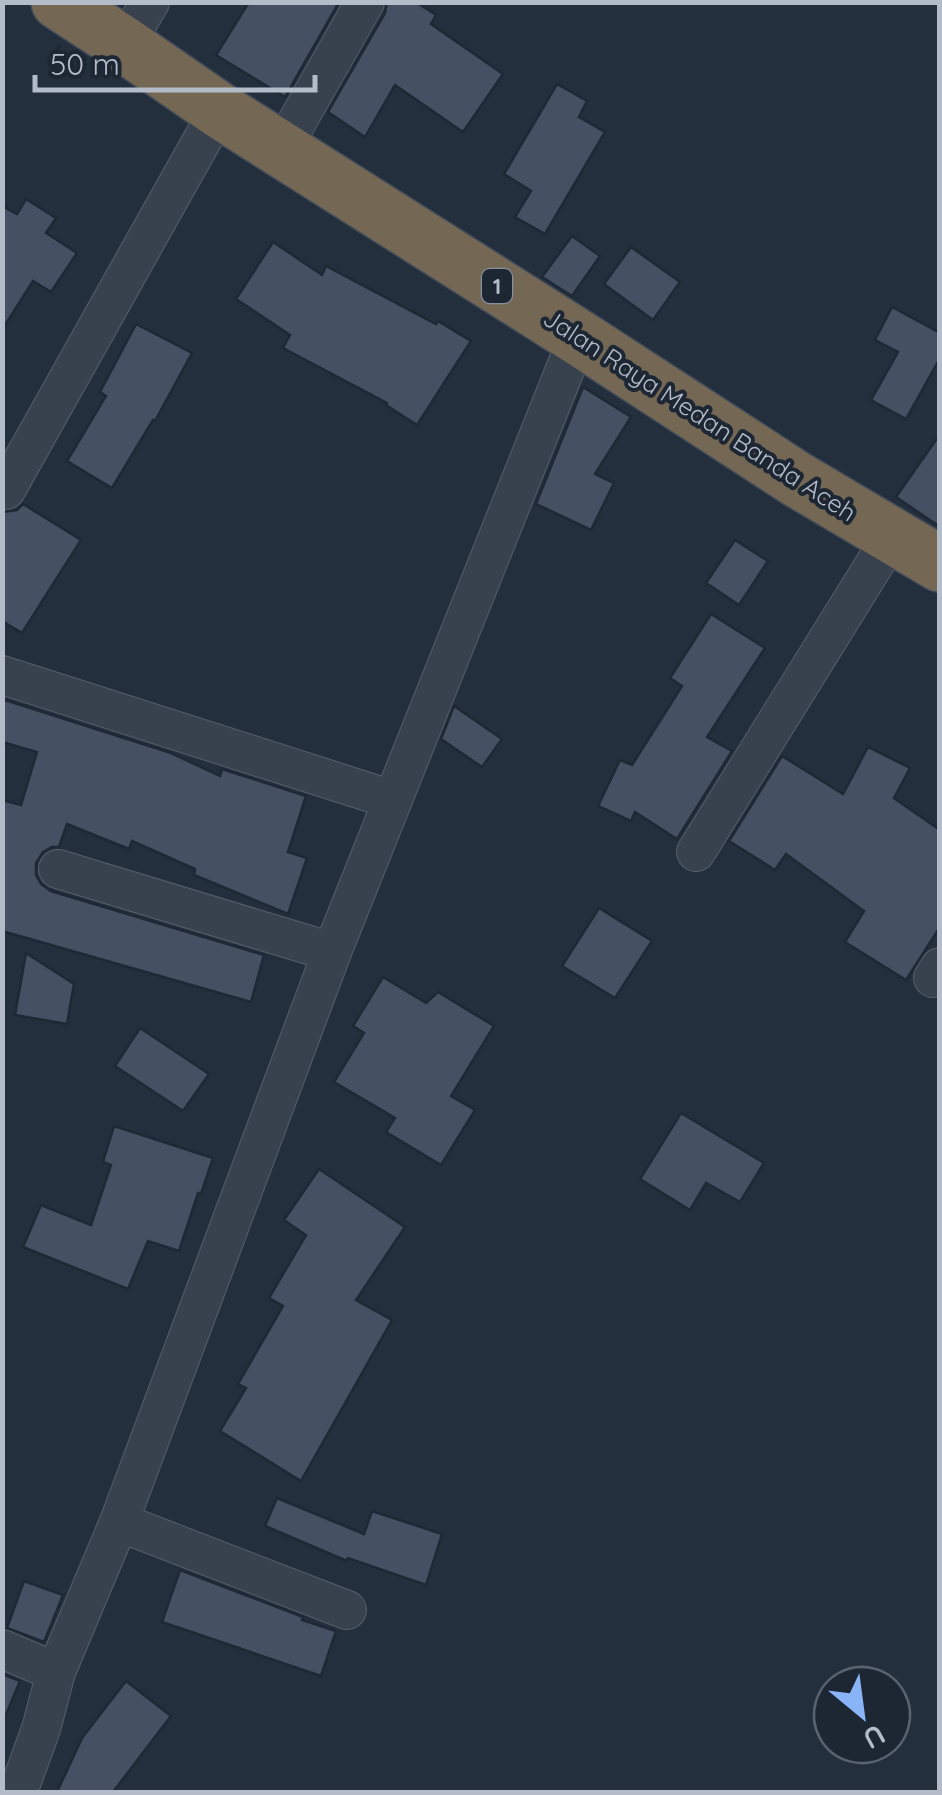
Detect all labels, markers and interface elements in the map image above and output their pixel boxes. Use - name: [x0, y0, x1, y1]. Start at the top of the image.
- scale bar: [35, 30, 315, 92]
- text: 50 m: [50, 45, 120, 83]
- road number: 1: [482, 269, 512, 303]
- street label: Jalan Raya Medan Banda Aceh: [538, 302, 862, 527]
- north arrow: [812, 1665, 912, 1765]
- text: U: [857, 1717, 891, 1757]

